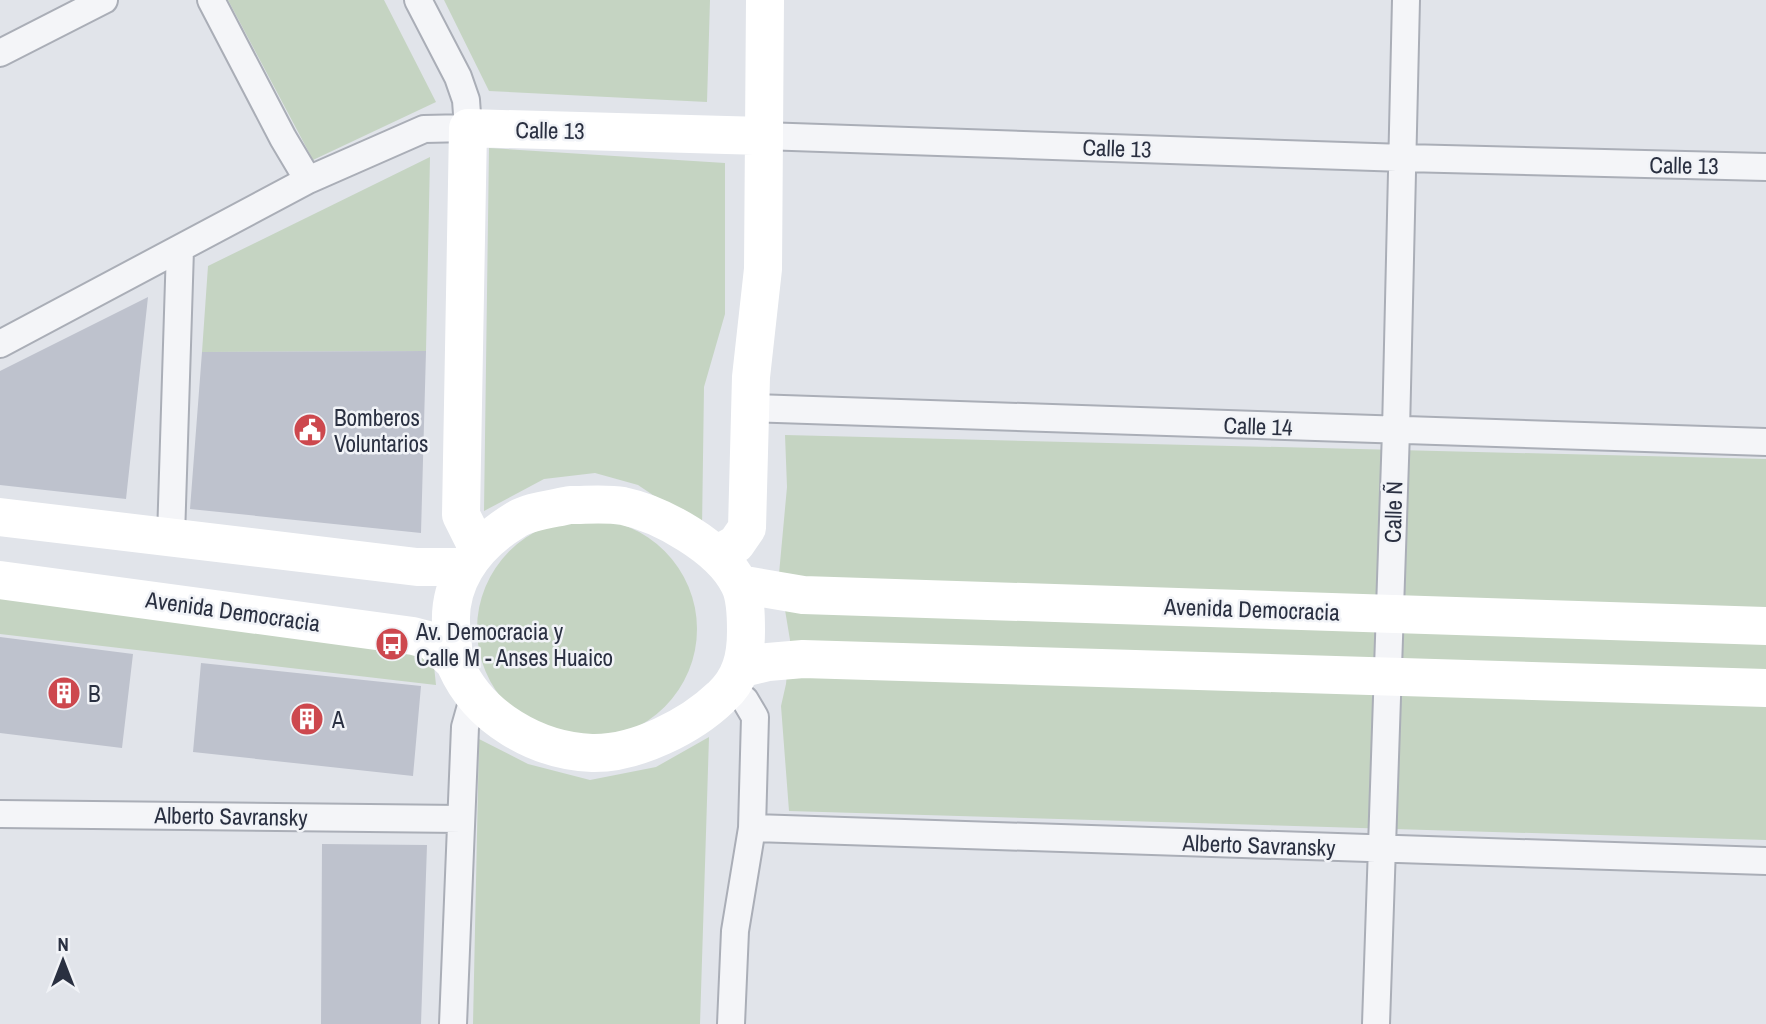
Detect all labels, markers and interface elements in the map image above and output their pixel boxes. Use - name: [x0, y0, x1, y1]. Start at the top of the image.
- street label: Calle 13: [515, 114, 585, 146]
- street label: Calle 13: [1082, 131, 1152, 165]
- street label: Calle 13: [1649, 149, 1719, 181]
- place label: Bomberos Voluntarios: [334, 402, 428, 459]
- street label: Calle 14: [1223, 409, 1294, 443]
- public building icon: Bomberos Voluntarios: [291, 411, 329, 449]
- street label: Calle Ñ: [1376, 481, 1410, 543]
- street label: Avenida Democracia: [143, 583, 323, 639]
- street label: Avenida Democracia: [1163, 590, 1341, 628]
- place label: Av. Democracia y Calle M - Anses Huaico: [415, 616, 613, 673]
- bus stop icon: Av. Democracia y Calle M - Anses Huaico: [373, 625, 411, 663]
- building icon: B: [45, 674, 83, 712]
- place label: B: [88, 678, 101, 709]
- building icon: A: [288, 700, 326, 738]
- place label: A: [331, 704, 345, 735]
- street label: Alberto Savransky: [153, 799, 308, 833]
- street label: Alberto Savransky: [1181, 827, 1337, 863]
- north arrow: [28, 926, 98, 996]
- text: N: [57, 931, 69, 957]

